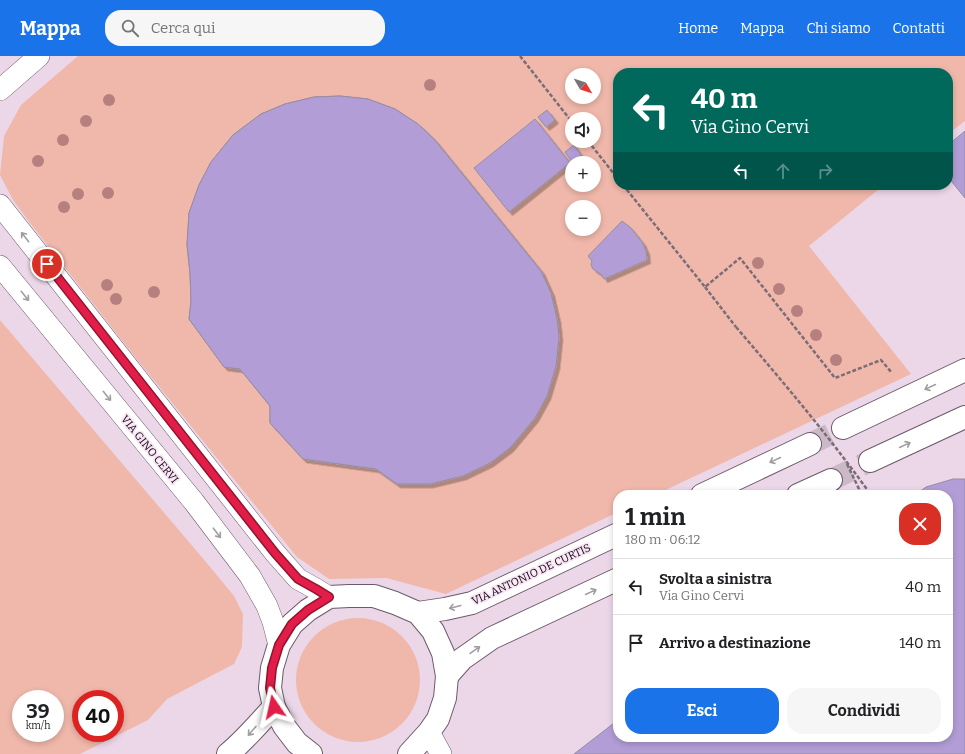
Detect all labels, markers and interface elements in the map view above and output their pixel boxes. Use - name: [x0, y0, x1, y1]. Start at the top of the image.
- search box: [105, 10, 385, 46]
- text: Mappa: [20, 17, 81, 40]
- icon: search: [119, 17, 141, 39]
- text: Cerca qui: [151, 19, 216, 37]
- text: Home: [678, 20, 718, 37]
- text: Mappa: [740, 20, 785, 37]
- text: Chi siamo: [807, 20, 871, 37]
- text: Contatti: [893, 20, 945, 37]
- north arrow: [565, 68, 601, 104]
- map controls: [565, 68, 601, 236]
- text: 40 m: [691, 82, 758, 115]
- icon: left: [625, 84, 677, 136]
- button: sound: [565, 112, 601, 148]
- text: Via Gino Cervi: [691, 116, 809, 138]
- button: +: [565, 156, 601, 192]
- icon: left: [730, 160, 752, 182]
- icon: ahead: [772, 160, 794, 182]
- icon: right: [814, 160, 836, 182]
- button: −: [565, 200, 601, 236]
- one-way arrow: [21, 232, 30, 243]
- pin: [30, 247, 64, 281]
- icon: arrive: [36, 253, 58, 275]
- one-way arrow: [20, 290, 29, 301]
- one-way arrow: [924, 384, 936, 391]
- one-way arrow: [103, 391, 112, 402]
- street label: VIA GINO CERVI: [118, 413, 181, 486]
- one-way arrow: [899, 441, 911, 448]
- one-way arrow: [769, 457, 781, 464]
- text: 1 min: [625, 503, 686, 531]
- button: close: [899, 503, 941, 545]
- one-way arrow: [213, 527, 222, 538]
- text: 180 m · 06:12: [625, 532, 700, 547]
- street label: VIA ANTONIO DE CURTIS: [470, 541, 593, 608]
- text: Svolta a sinistra: [659, 570, 772, 588]
- icon: left: [625, 576, 647, 598]
- text: 40 m: [905, 578, 941, 596]
- one-way arrow: [585, 588, 597, 595]
- text: Via Gino Cervi: [659, 588, 744, 603]
- one-way arrow: [448, 603, 461, 611]
- icon: arrive: [625, 632, 647, 654]
- text: Arrivo a destinazione: [659, 634, 811, 652]
- text: 140 m: [899, 634, 941, 652]
- one-way arrow: [469, 646, 480, 654]
- position arrow: [253, 686, 295, 728]
- button: Esci: [625, 688, 779, 734]
- button: Condividi: [787, 688, 941, 734]
- speed limit sign: 40: [72, 690, 124, 742]
- text: 39: [26, 699, 50, 723]
- text: km/h: [26, 720, 50, 732]
- one-way arrow: [247, 726, 256, 736]

